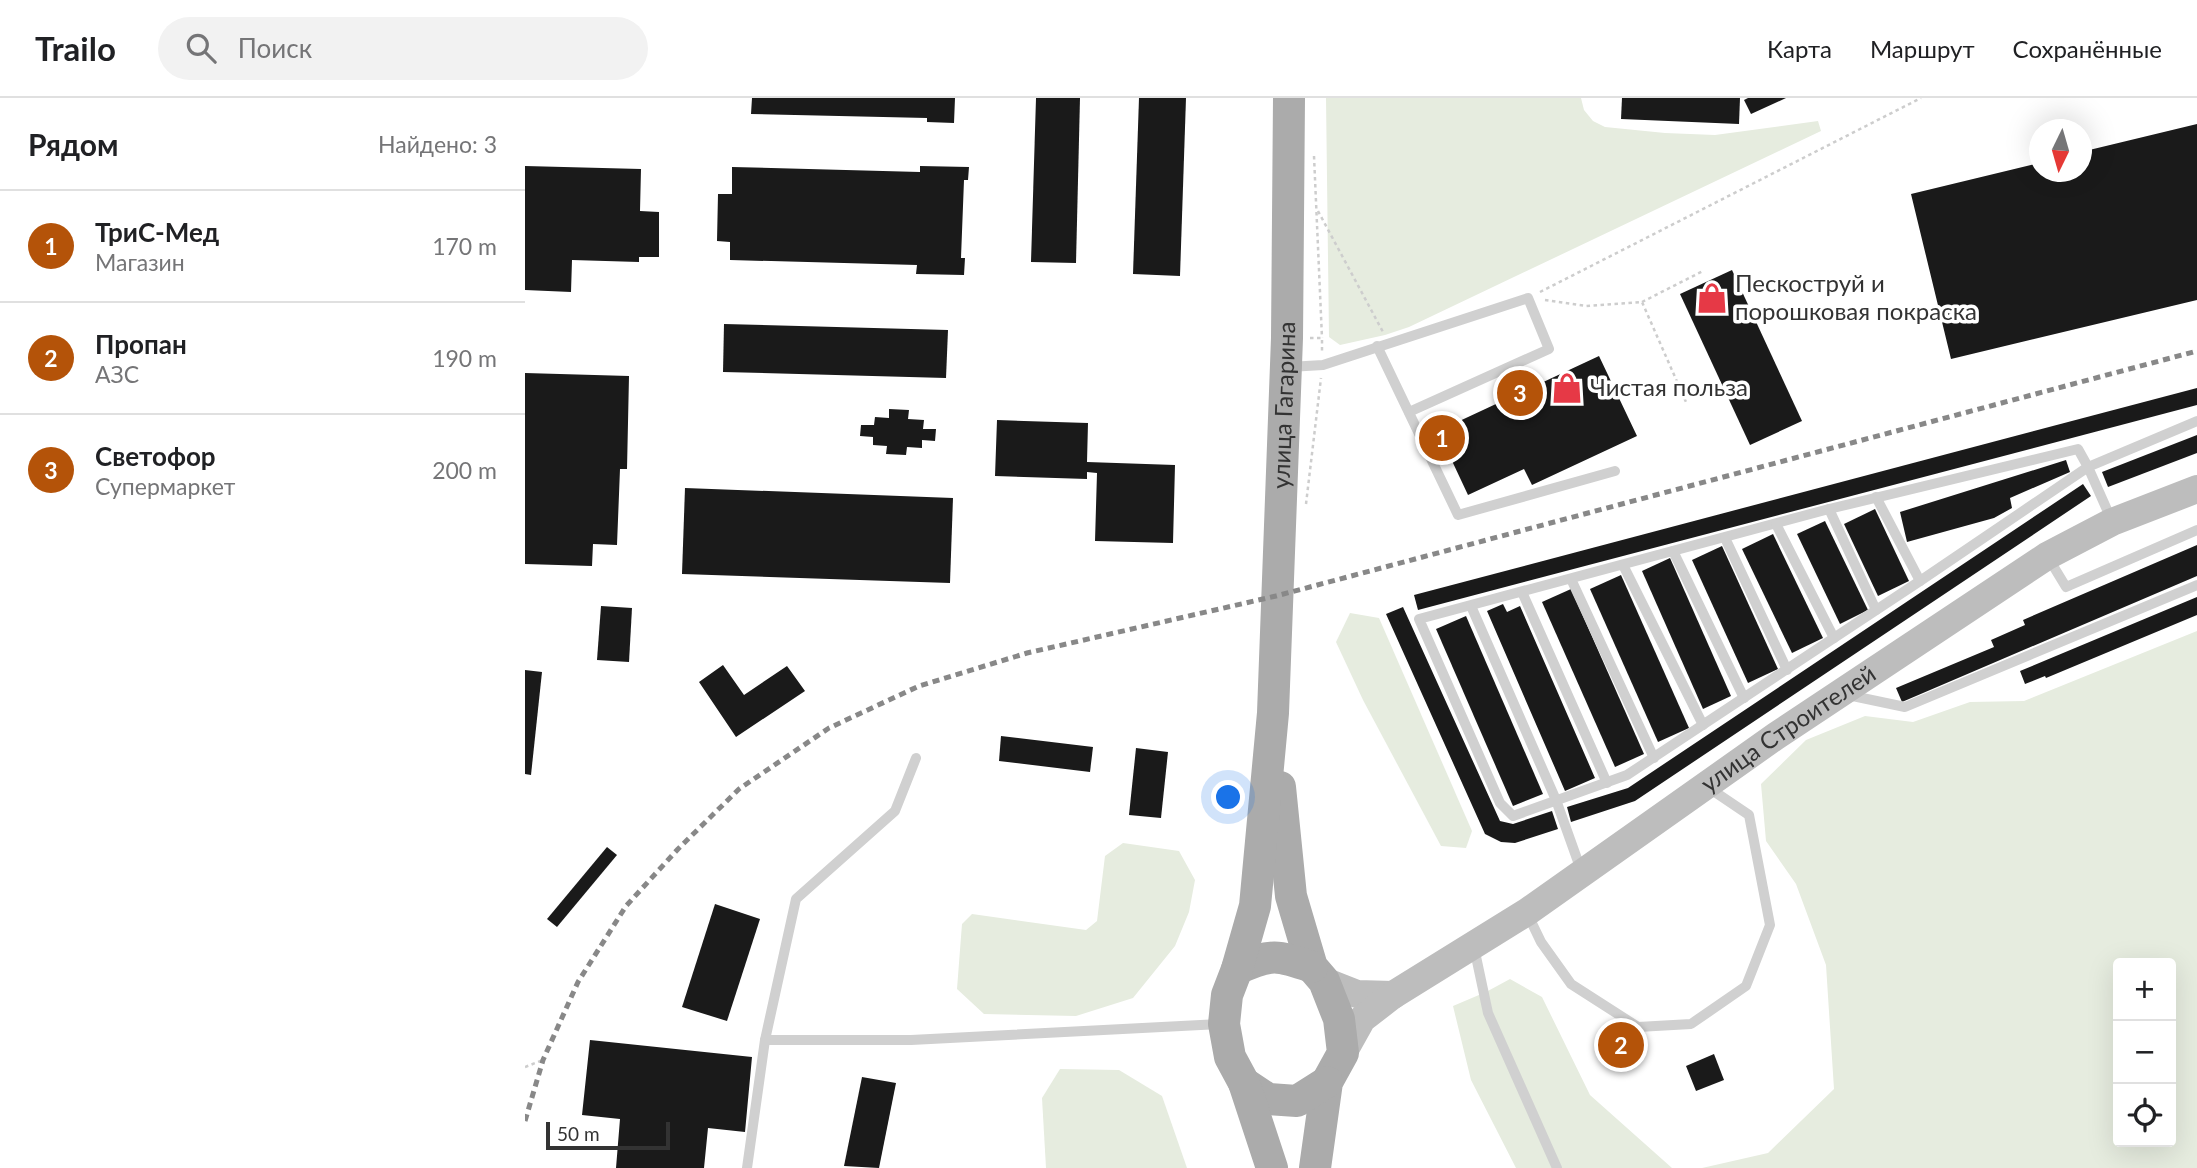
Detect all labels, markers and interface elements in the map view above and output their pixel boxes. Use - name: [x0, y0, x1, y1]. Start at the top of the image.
- search box: [158, 17, 648, 80]
- text: Trailo: [35, 28, 116, 68]
- icon: search: [182, 29, 220, 67]
- text: Поиск: [238, 32, 312, 64]
- text: Карта: [1767, 34, 1832, 63]
- text: Маршрут: [1870, 34, 1975, 63]
- text: Сохранённые: [2013, 34, 2162, 63]
- north arrow: [2029, 119, 2092, 182]
- text: Рядом: [28, 126, 118, 162]
- text: Найдено: 3: [378, 130, 497, 158]
- text: ТриС-Мед: [95, 216, 219, 248]
- text: 1: [44, 232, 58, 260]
- text: 170 m: [432, 232, 497, 260]
- text: Магазин: [95, 248, 185, 276]
- place label: Пескоструй и порошковая покраска: [1735, 268, 1977, 325]
- shop icon: Пескоструй и порошковая покраска: [1695, 281, 1729, 315]
- street label: улица Гагарина: [1265, 321, 1300, 489]
- text: Пропан: [95, 328, 187, 360]
- text: 2: [44, 344, 58, 372]
- text: 190 m: [432, 344, 497, 372]
- text: АЗС: [95, 360, 139, 388]
- pin: 3: [1497, 367, 1543, 419]
- shop icon: Чистая польза: [1550, 371, 1584, 405]
- place label: Чистая польза: [1590, 372, 1748, 401]
- pin: 1: [1419, 412, 1465, 464]
- text: Светофор: [95, 440, 216, 472]
- text: 3: [44, 456, 58, 484]
- text: 200 m: [432, 456, 497, 484]
- text: Супермаркет: [95, 472, 235, 500]
- street label: улица Строителей: [1695, 658, 1881, 798]
- your location: [1211, 780, 1245, 814]
- map controls: [2113, 958, 2176, 1147]
- button: +: [2113, 958, 2176, 1021]
- pin: 2: [1598, 1019, 1644, 1071]
- button: −: [2113, 1021, 2176, 1084]
- button: locate: [2113, 1084, 2176, 1147]
- scale bar: [546, 1119, 670, 1151]
- text: 50 m: [557, 1122, 600, 1145]

